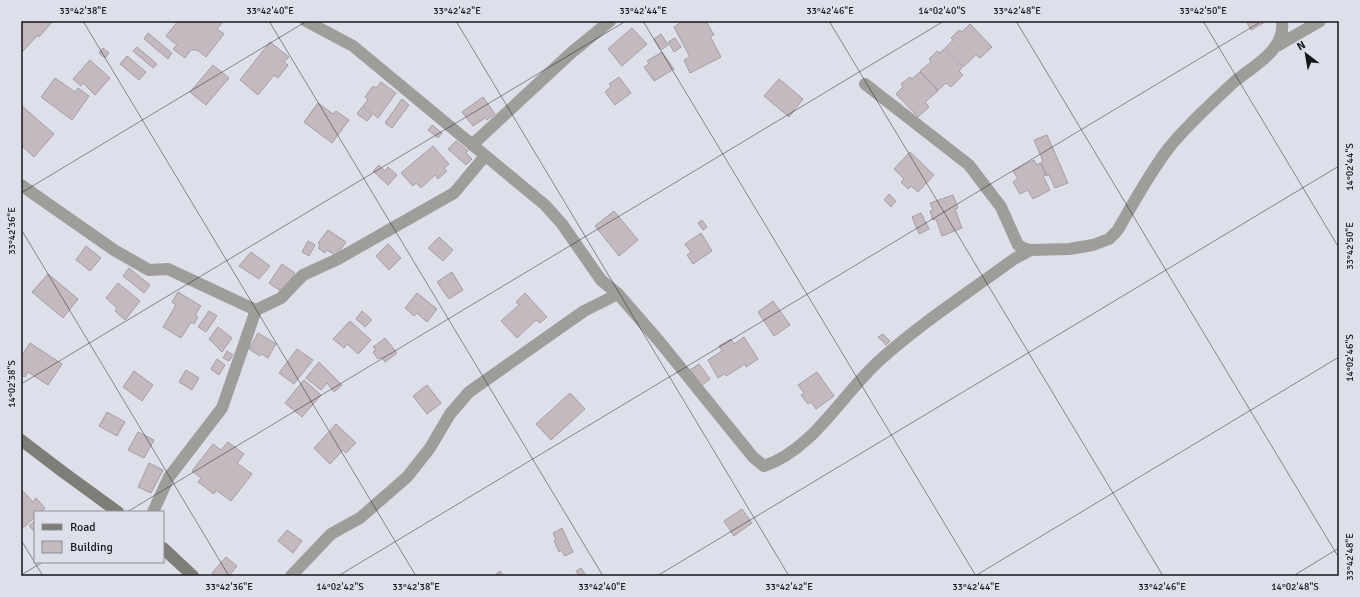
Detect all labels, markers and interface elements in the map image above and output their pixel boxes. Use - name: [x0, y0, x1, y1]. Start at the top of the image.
- text: 33°42'38"E: [59, 5, 107, 17]
- text: 33°42'40"E: [246, 5, 294, 17]
- text: 33°42'42"E: [433, 5, 481, 17]
- text: 33°42'44"E: [619, 5, 667, 17]
- text: 33°42'46"E: [806, 5, 854, 17]
- text: 14°02'40"S: [918, 5, 966, 17]
- text: 33°42'48"E: [993, 5, 1041, 17]
- text: 33°42'50"E: [1179, 5, 1227, 17]
- north arrow: [1286, 34, 1326, 74]
- text: N: [1294, 38, 1308, 53]
- text: 14°02'44"S: [1344, 143, 1356, 191]
- text: 33°42'36"E: [6, 207, 18, 255]
- text: 33°42'50"E: [1344, 222, 1356, 270]
- text: 14°02'46"S: [1344, 334, 1356, 382]
- text: 14°02'38"S: [6, 360, 18, 408]
- legend: [34, 511, 164, 563]
- text: Road: [70, 520, 96, 535]
- text: 33°42'48"E: [1344, 533, 1356, 581]
- text: Building: [70, 540, 113, 555]
- text: 33°42'36"E: [205, 581, 253, 593]
- text: 14°02'42"S: [316, 581, 364, 593]
- text: 33°42'38"E: [392, 581, 440, 593]
- text: 33°42'40"E: [578, 581, 626, 593]
- text: 33°42'42"E: [765, 581, 813, 593]
- text: 33°42'44"E: [952, 581, 1000, 593]
- text: 33°42'46"E: [1138, 581, 1186, 593]
- text: 14°02'48"S: [1271, 581, 1319, 593]

